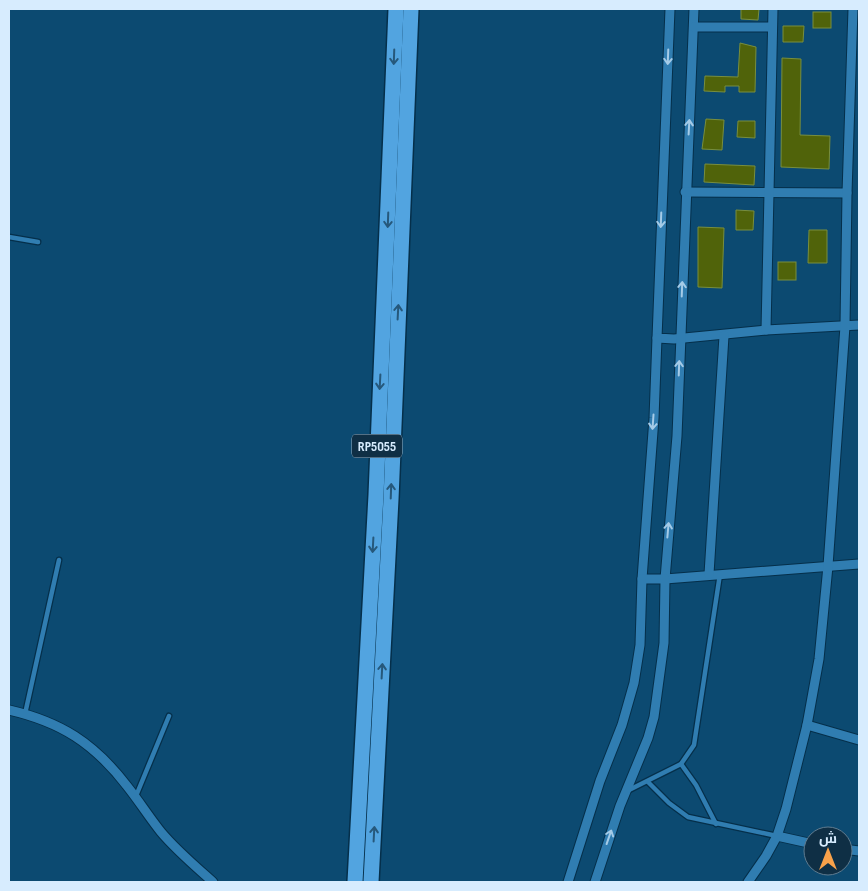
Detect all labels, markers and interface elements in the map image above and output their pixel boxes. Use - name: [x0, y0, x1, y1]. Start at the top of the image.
- one-way arrow: [389, 49, 399, 65]
- one-way arrow: [663, 49, 672, 65]
- one-way arrow: [684, 119, 693, 135]
- one-way arrow: [383, 212, 393, 228]
- one-way arrow: [657, 212, 666, 228]
- one-way arrow: [678, 282, 687, 298]
- one-way arrow: [393, 304, 402, 320]
- one-way arrow: [675, 360, 684, 376]
- one-way arrow: [375, 374, 384, 390]
- one-way arrow: [649, 414, 658, 430]
- road number: RP5055: [352, 434, 402, 458]
- one-way arrow: [386, 484, 396, 500]
- one-way arrow: [663, 522, 672, 538]
- one-way arrow: [369, 536, 378, 552]
- one-way arrow: [378, 664, 387, 680]
- one-way arrow: [369, 826, 379, 842]
- north arrow: [803, 826, 853, 876]
- one-way arrow: [605, 829, 615, 845]
- text: ش: [819, 830, 837, 847]

